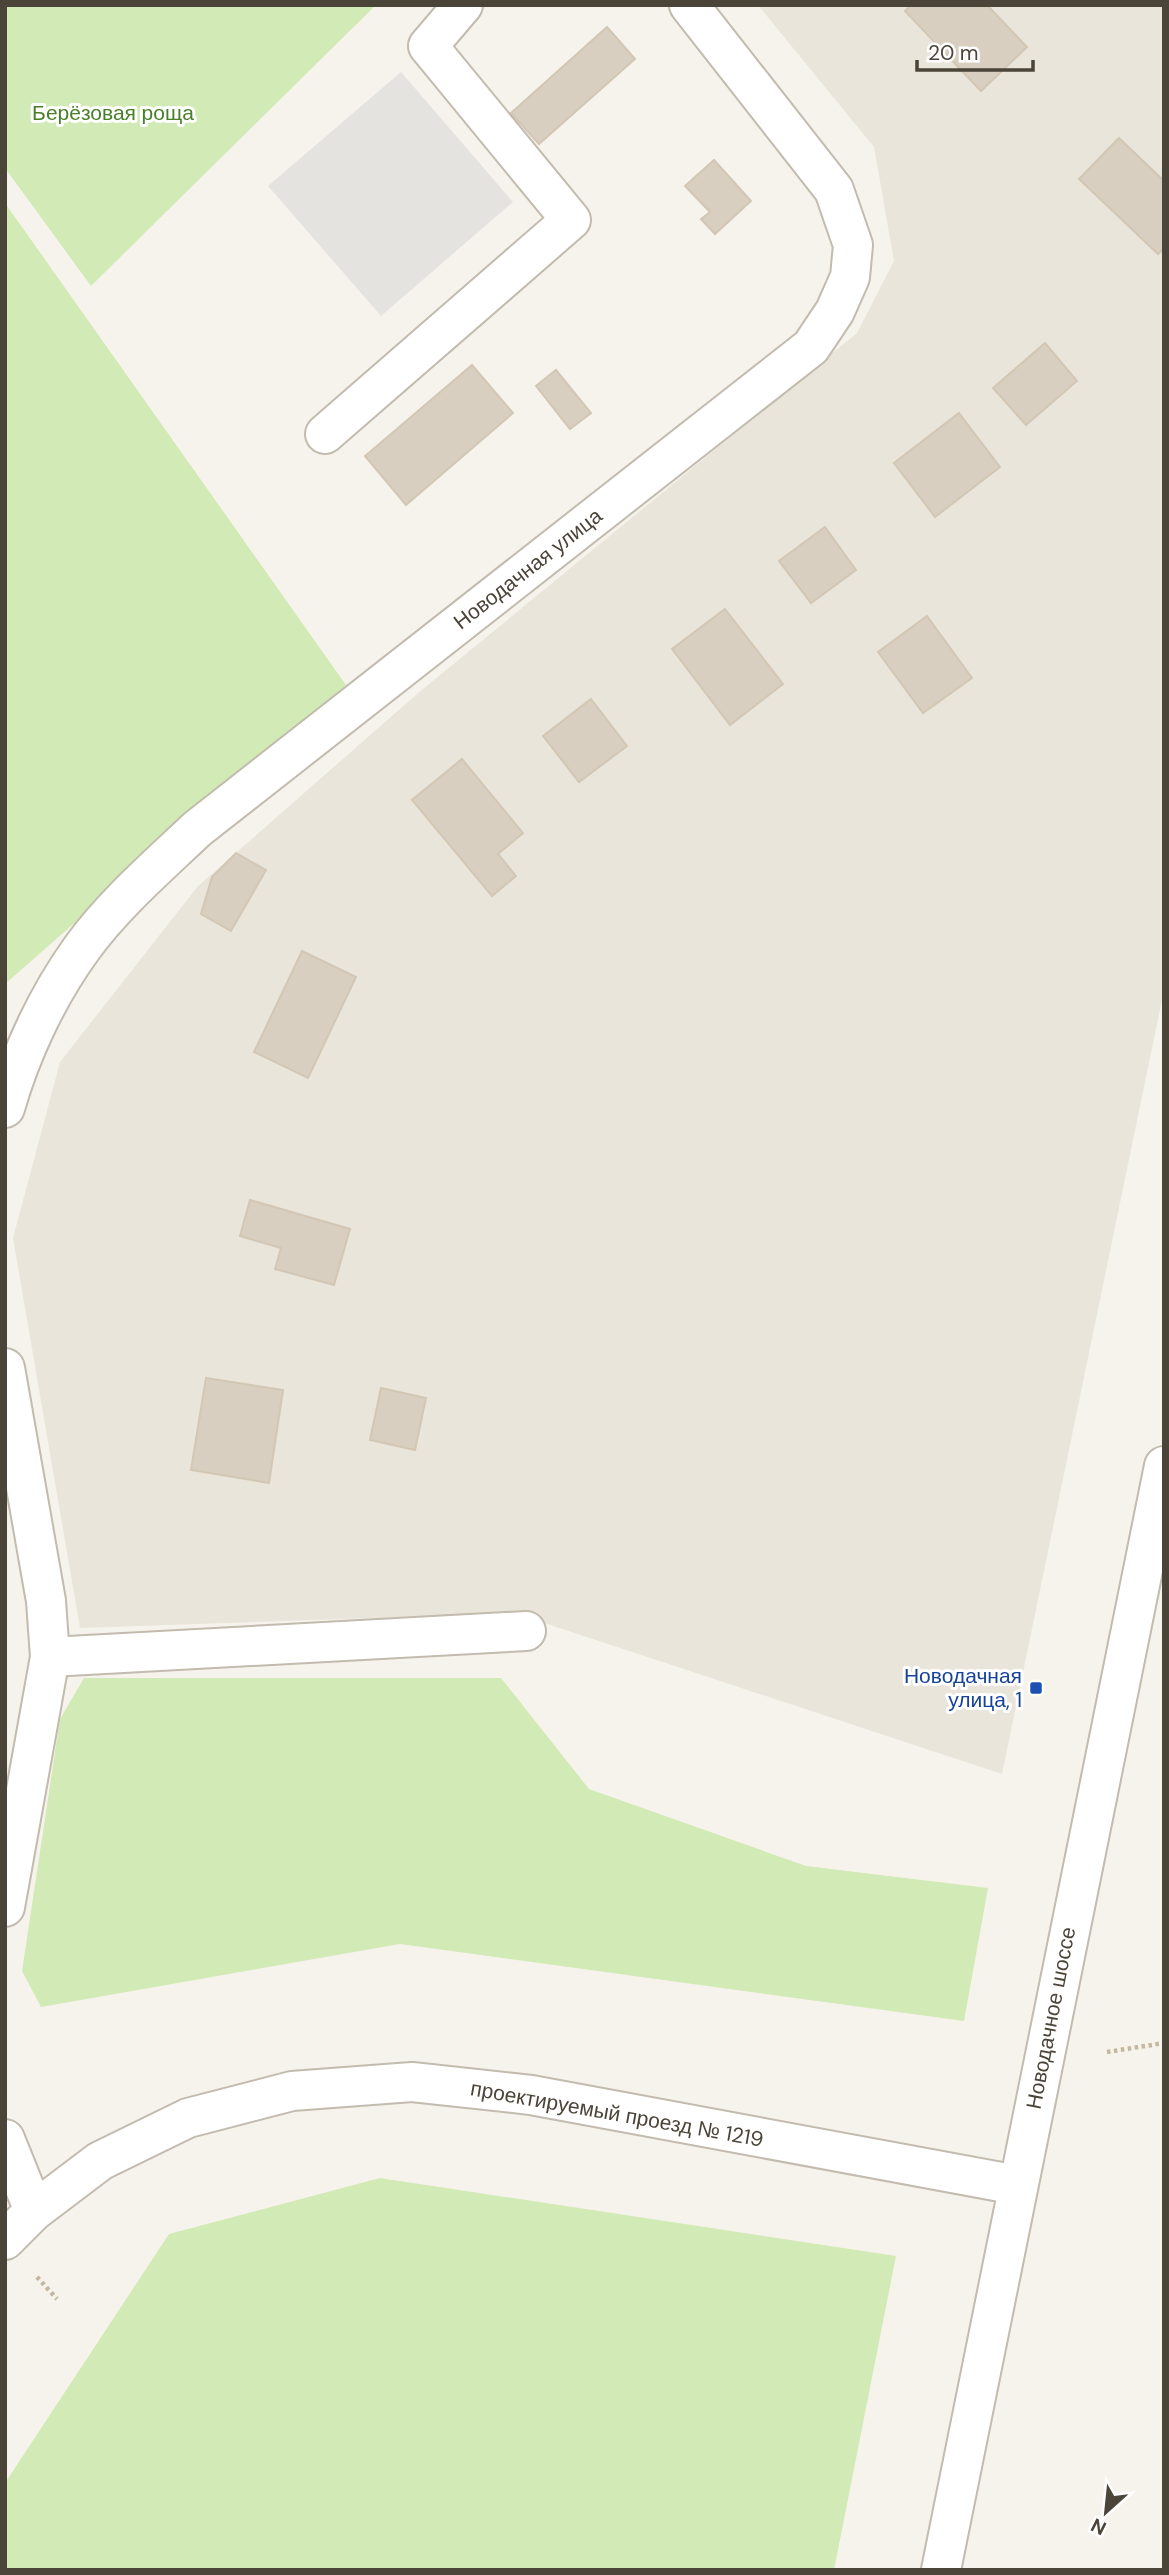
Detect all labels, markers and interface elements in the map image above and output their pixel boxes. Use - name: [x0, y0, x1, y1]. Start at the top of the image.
- scale bar: [917, 28, 1032, 72]
- text: 20 m: [928, 39, 979, 67]
- park label: Берёзовая роща: [32, 99, 194, 127]
- street label: Новодачная улица: [448, 502, 608, 636]
- place label: Новодачная улица, 1: [904, 1662, 1022, 1714]
- marker: Новодачная улица, 1: [1028, 1680, 1044, 1696]
- street label: Новодачное шоссе: [1020, 1924, 1082, 2112]
- street label: проектируемый проезд № 1219: [468, 2074, 766, 2154]
- north arrow: [1071, 2477, 1141, 2547]
- text: N: [1087, 2512, 1110, 2541]

